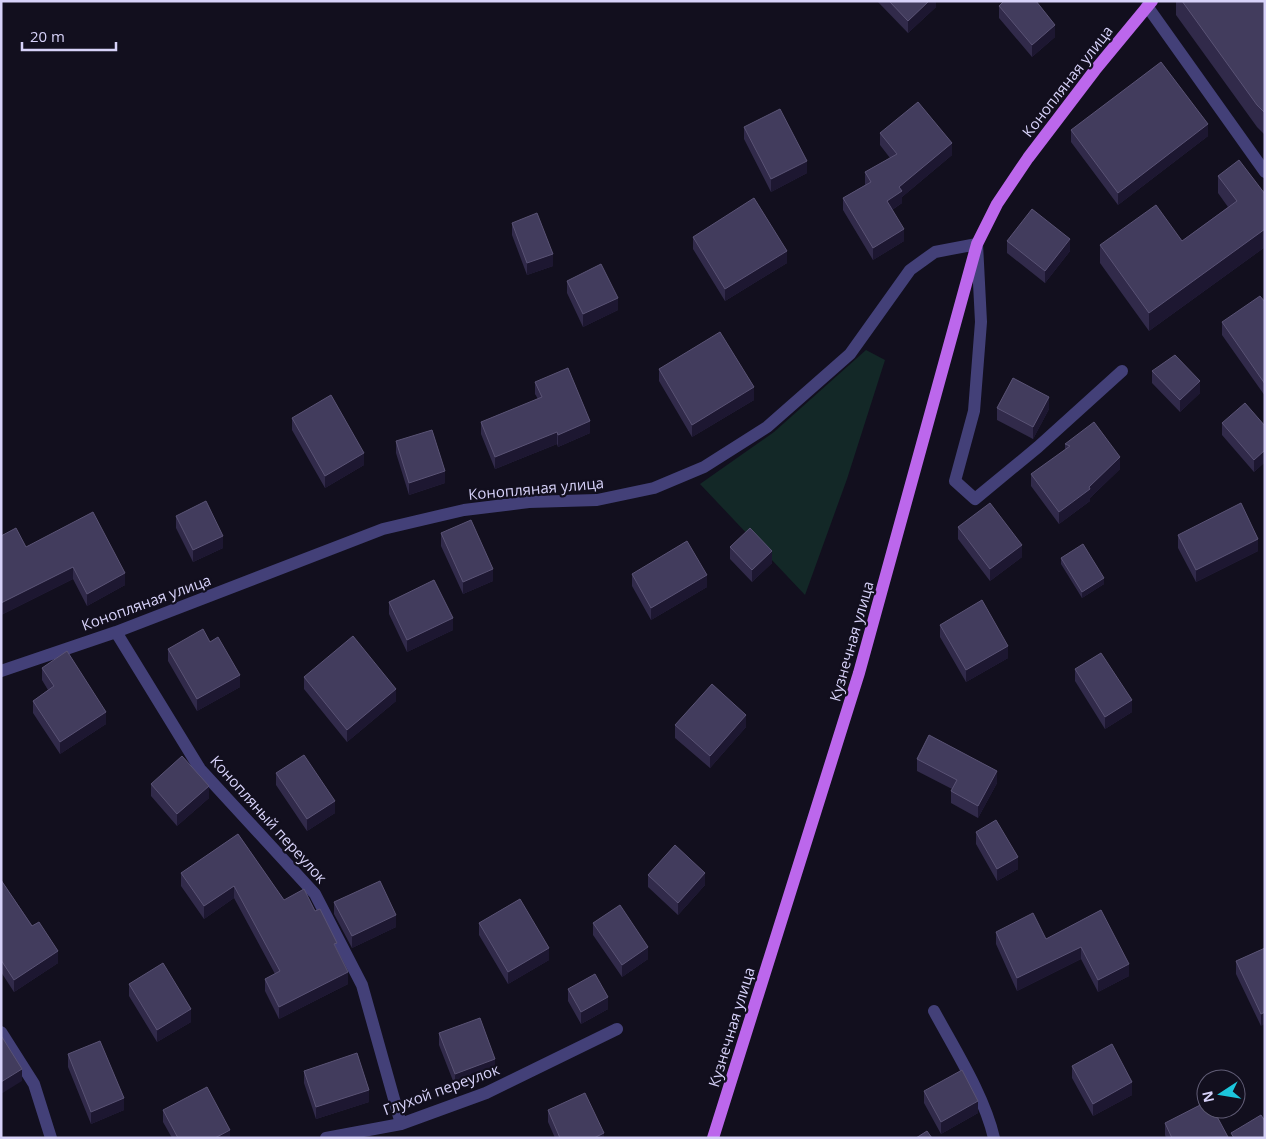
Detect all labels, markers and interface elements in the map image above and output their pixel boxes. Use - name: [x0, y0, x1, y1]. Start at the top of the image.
- scale bar: [22, 20, 116, 52]
- street label: Конопляная улица: [1017, 21, 1117, 141]
- text: 20 m: [30, 26, 65, 46]
- street label: Конопляная улица: [467, 472, 605, 504]
- street label: Конопляная улица: [79, 569, 213, 635]
- street label: Кузнечная улица: [824, 578, 878, 704]
- street label: Конопляный переулок: [206, 751, 332, 887]
- street label: Кузнечная улица: [703, 965, 759, 1089]
- street label: Глухой переулок: [380, 1059, 502, 1119]
- north arrow: [1196, 1069, 1246, 1119]
- text: N: [1197, 1089, 1218, 1104]

